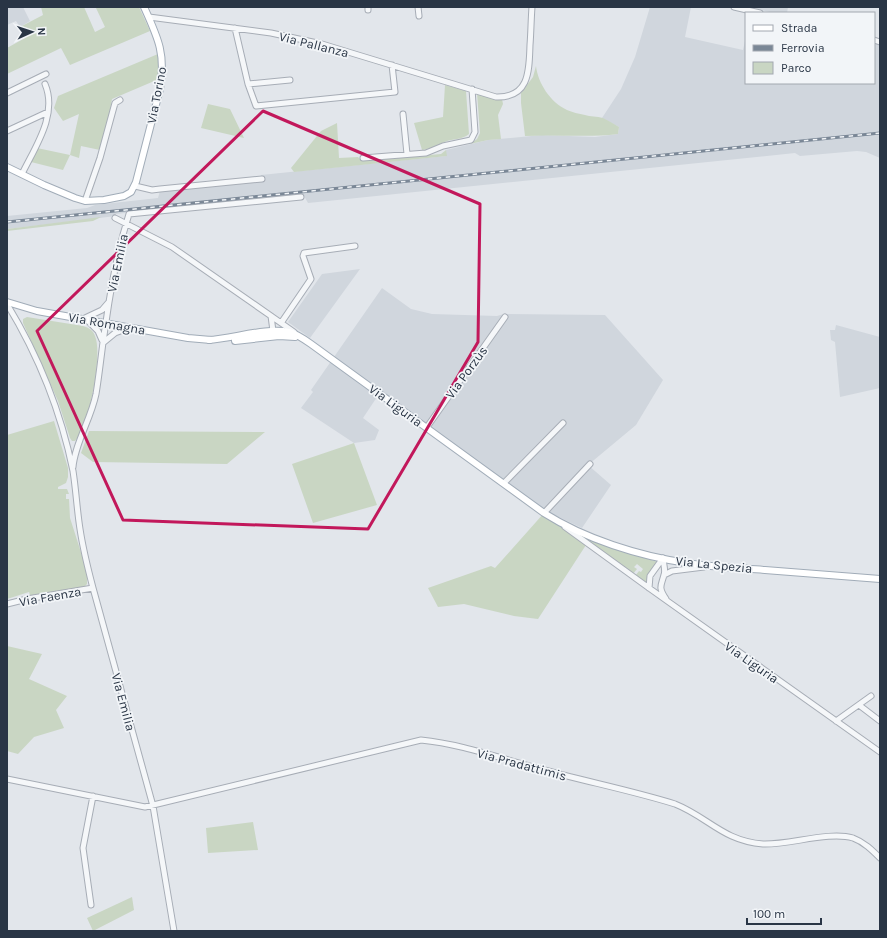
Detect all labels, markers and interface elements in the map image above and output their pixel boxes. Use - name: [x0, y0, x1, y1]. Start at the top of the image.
- north arrow: [12, 12, 52, 52]
- legend: [745, 12, 875, 84]
- text: Strada: [781, 21, 817, 35]
- text: N: [35, 27, 48, 36]
- street label: Via Pallanza: [277, 29, 350, 60]
- text: Ferrovia: [781, 41, 825, 55]
- text: Parco: [781, 61, 811, 75]
- street label: Via Torino: [144, 65, 169, 125]
- street label: Via Emilia: [104, 232, 131, 294]
- street label: Via Romagna: [67, 309, 147, 338]
- street label: Via Porzùs: [442, 343, 491, 402]
- street label: Via Liguria: [366, 381, 425, 430]
- street label: Via La Spezia: [675, 553, 753, 576]
- street label: Via Faenza: [18, 584, 82, 609]
- street label: Via Liguria: [722, 638, 782, 686]
- street label: Via Emilia: [109, 671, 138, 733]
- street label: Via Pradattimis: [476, 745, 568, 784]
- scale bar: [747, 900, 821, 926]
- text: 100 m: [753, 907, 785, 921]

